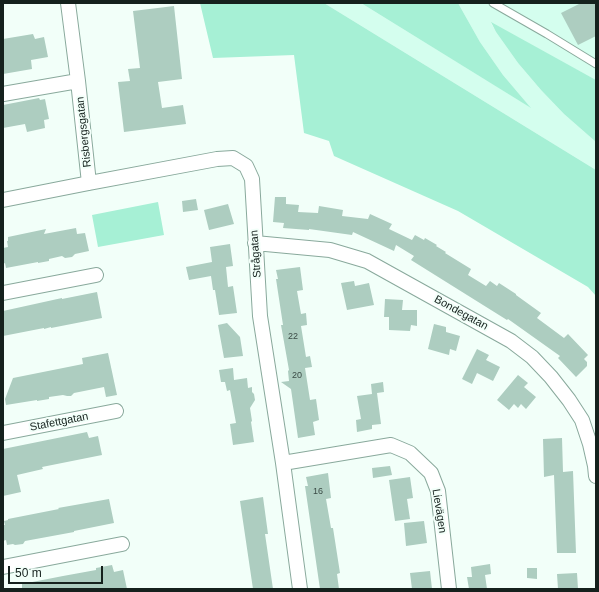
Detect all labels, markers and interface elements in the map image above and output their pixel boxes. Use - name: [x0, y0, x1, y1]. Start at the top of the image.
- street label: Risbergsgatan: [74, 96, 94, 168]
- street label: Strågatan: [248, 230, 264, 278]
- street label: Bondegatan: [432, 293, 490, 333]
- house number: 22: [288, 332, 298, 342]
- house number: 20: [292, 371, 302, 381]
- street label: Stafettgatan: [29, 410, 89, 434]
- house number: 16: [313, 487, 323, 497]
- street label: Lievägen: [429, 488, 449, 534]
- scale bar: [10, 558, 105, 584]
- text: 50 m: [15, 566, 42, 580]

